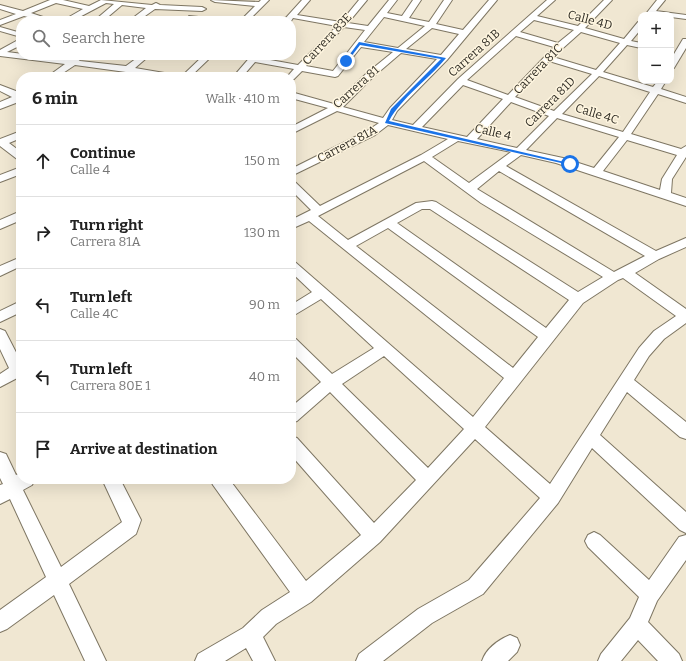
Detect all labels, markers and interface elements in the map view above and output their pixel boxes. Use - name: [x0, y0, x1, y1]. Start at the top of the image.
- street label: Calle 4D: [566, 7, 614, 33]
- street label: Carrera 83E: [300, 10, 354, 68]
- map controls: [638, 12, 674, 84]
- button: +: [638, 12, 674, 48]
- search box: [16, 16, 296, 60]
- street label: Carrera 81B: [445, 26, 503, 80]
- icon: search: [30, 27, 52, 49]
- text: Search here: [62, 29, 145, 47]
- street label: Carrera 81C: [511, 41, 566, 97]
- button: −: [638, 48, 674, 84]
- route end: [337, 52, 355, 70]
- street label: Carrera 81: [330, 63, 382, 111]
- street label: Carrera 81D: [522, 74, 578, 130]
- text: 6 min: [32, 88, 78, 109]
- text: Walk · 410 m: [205, 91, 280, 106]
- street label: Calle 4C: [574, 101, 621, 127]
- street label: Calle 4: [473, 121, 513, 143]
- street label: Carrera 81A: [315, 122, 380, 166]
- text: Continue: [70, 144, 136, 162]
- icon: ahead: [32, 150, 54, 172]
- text: 150 m: [244, 153, 280, 168]
- route start: [561, 155, 579, 173]
- text: Calle 4: [70, 162, 110, 177]
- text: Turn right: [70, 216, 143, 234]
- icon: right: [32, 222, 54, 244]
- text: 130 m: [244, 225, 280, 240]
- text: Carrera 81A: [70, 234, 141, 249]
- text: Turn left: [70, 288, 132, 306]
- icon: left: [32, 294, 54, 316]
- text: 90 m: [249, 297, 280, 312]
- text: Calle 4C: [70, 306, 118, 321]
- text: Turn left: [70, 360, 132, 378]
- icon: left: [32, 366, 54, 388]
- text: 40 m: [249, 369, 280, 384]
- text: Carrera 80E 1: [70, 378, 151, 393]
- icon: arrive: [32, 438, 54, 460]
- text: Arrive at destination: [70, 440, 217, 458]

